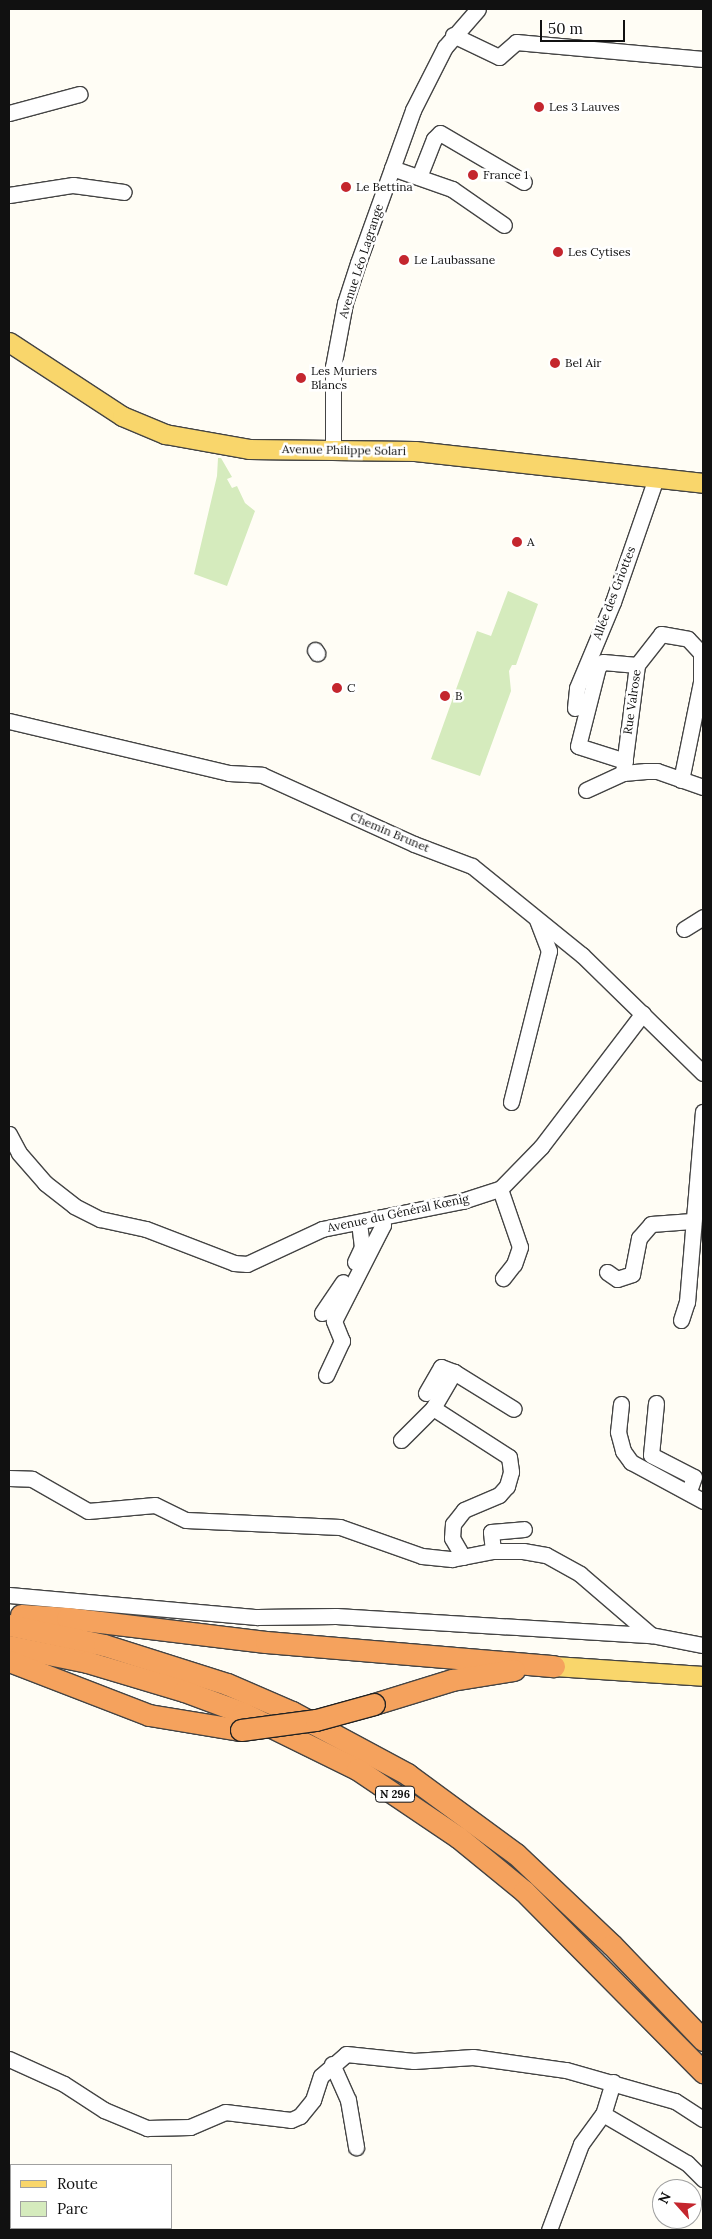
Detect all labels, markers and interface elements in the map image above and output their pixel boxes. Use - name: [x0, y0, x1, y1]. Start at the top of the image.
- scale bar: [542, 10, 627, 42]
- text: 50 m: [548, 19, 583, 38]
- place label: Les 3 Lauves: [549, 100, 619, 114]
- marker: Les 3 Lauves: [533, 101, 545, 113]
- place label: France 1: [483, 168, 528, 182]
- marker: France 1: [467, 169, 479, 181]
- place label: Le Bettina: [356, 180, 413, 194]
- marker: Le Bettina: [340, 181, 352, 193]
- street label: Avenue Léo Lagrange: [336, 202, 386, 320]
- place label: Les Cytises: [568, 245, 631, 259]
- marker: Les Cytises: [552, 246, 564, 258]
- place label: Le Laubassane: [414, 253, 495, 267]
- marker: Le Laubassane: [398, 254, 410, 266]
- place label: Bel Air: [565, 356, 601, 370]
- marker: Bel Air: [549, 357, 561, 369]
- place label: Les Muriers Blancs: [311, 364, 377, 392]
- marker: Les Muriers Blancs: [295, 372, 307, 384]
- street label: Avenue Philippe Solari: [282, 442, 406, 458]
- place label: A: [527, 535, 535, 549]
- marker: A: [511, 536, 523, 548]
- street label: Allée des Griottes: [590, 544, 638, 642]
- street label: Rue Valrose: [620, 669, 644, 735]
- place label: C: [347, 681, 355, 695]
- marker: C: [331, 682, 343, 694]
- place label: B: [455, 689, 462, 703]
- marker: B: [439, 690, 451, 702]
- street label: Chemin Brunet: [348, 809, 432, 855]
- street label: Avenue du Général Kœnig: [326, 1191, 470, 1235]
- road number: N 296: [375, 1786, 415, 1802]
- legend: [10, 2164, 172, 2229]
- text: Route: [57, 2174, 98, 2193]
- north arrow: [652, 2179, 702, 2229]
- text: N: [654, 2189, 675, 2207]
- text: Parc: [57, 2199, 88, 2218]

